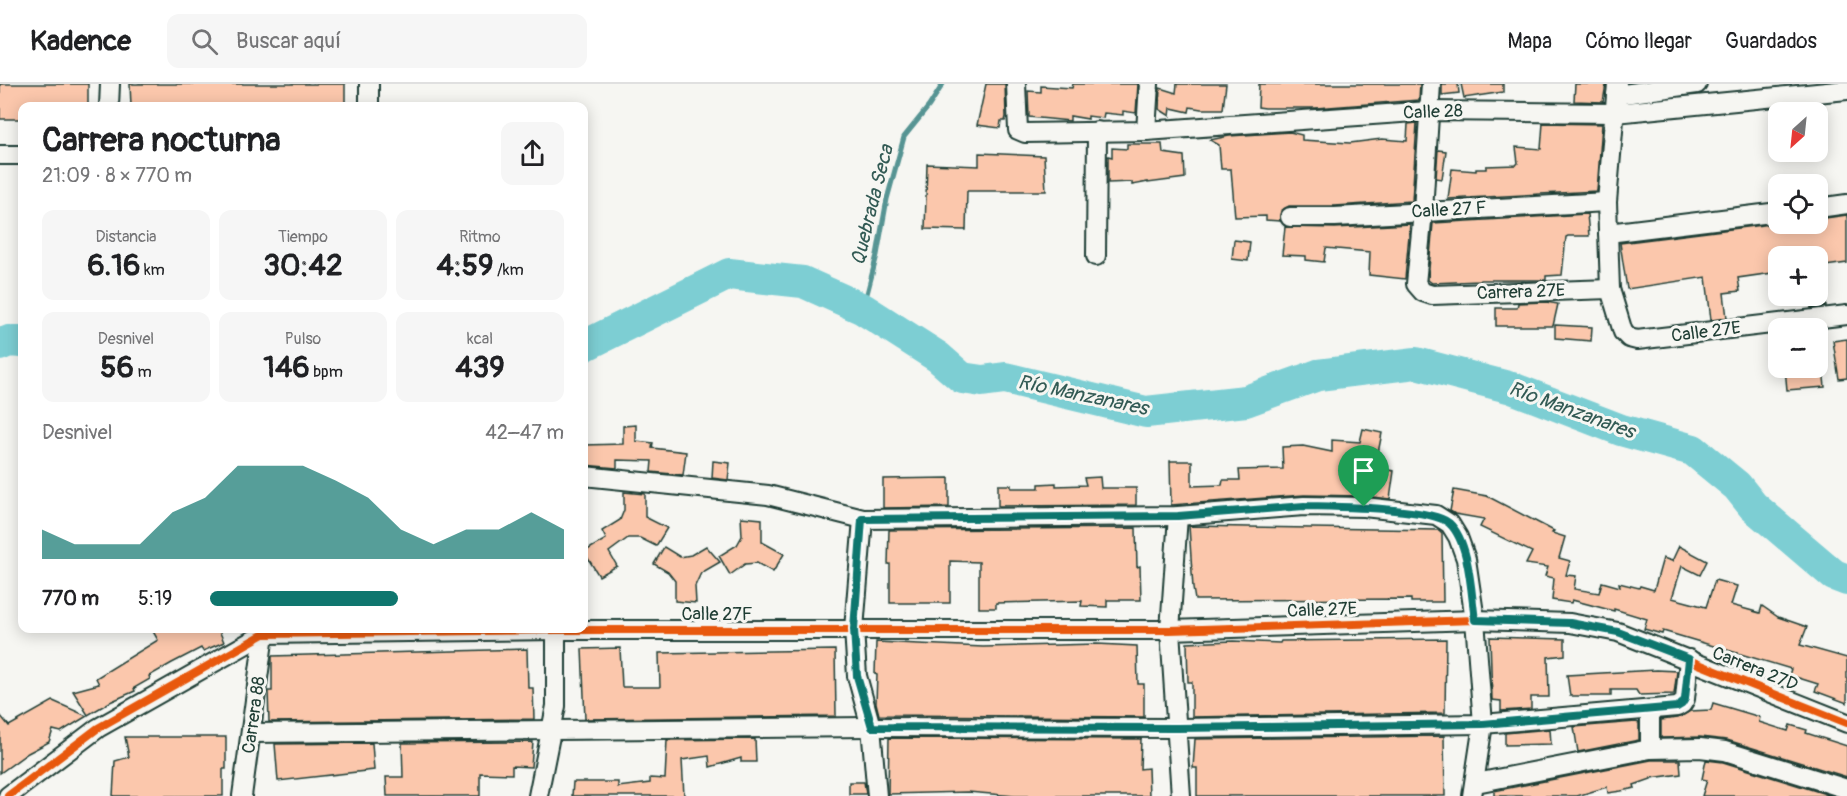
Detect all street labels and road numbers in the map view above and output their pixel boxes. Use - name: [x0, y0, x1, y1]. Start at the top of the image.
- street label: Calle 28: [1403, 99, 1463, 125]
- street label: Calle 27 F: [1411, 197, 1487, 223]
- street label: Carrera 27E: [1476, 279, 1566, 305]
- street label: Calle 27E: [1670, 316, 1742, 348]
- street label: Calle 27E: [1287, 597, 1357, 623]
- street label: Calle 27F: [681, 603, 753, 626]
- street label: Carrera 27D: [1709, 641, 1801, 697]
- street label: Carrera 88: [237, 675, 271, 755]

